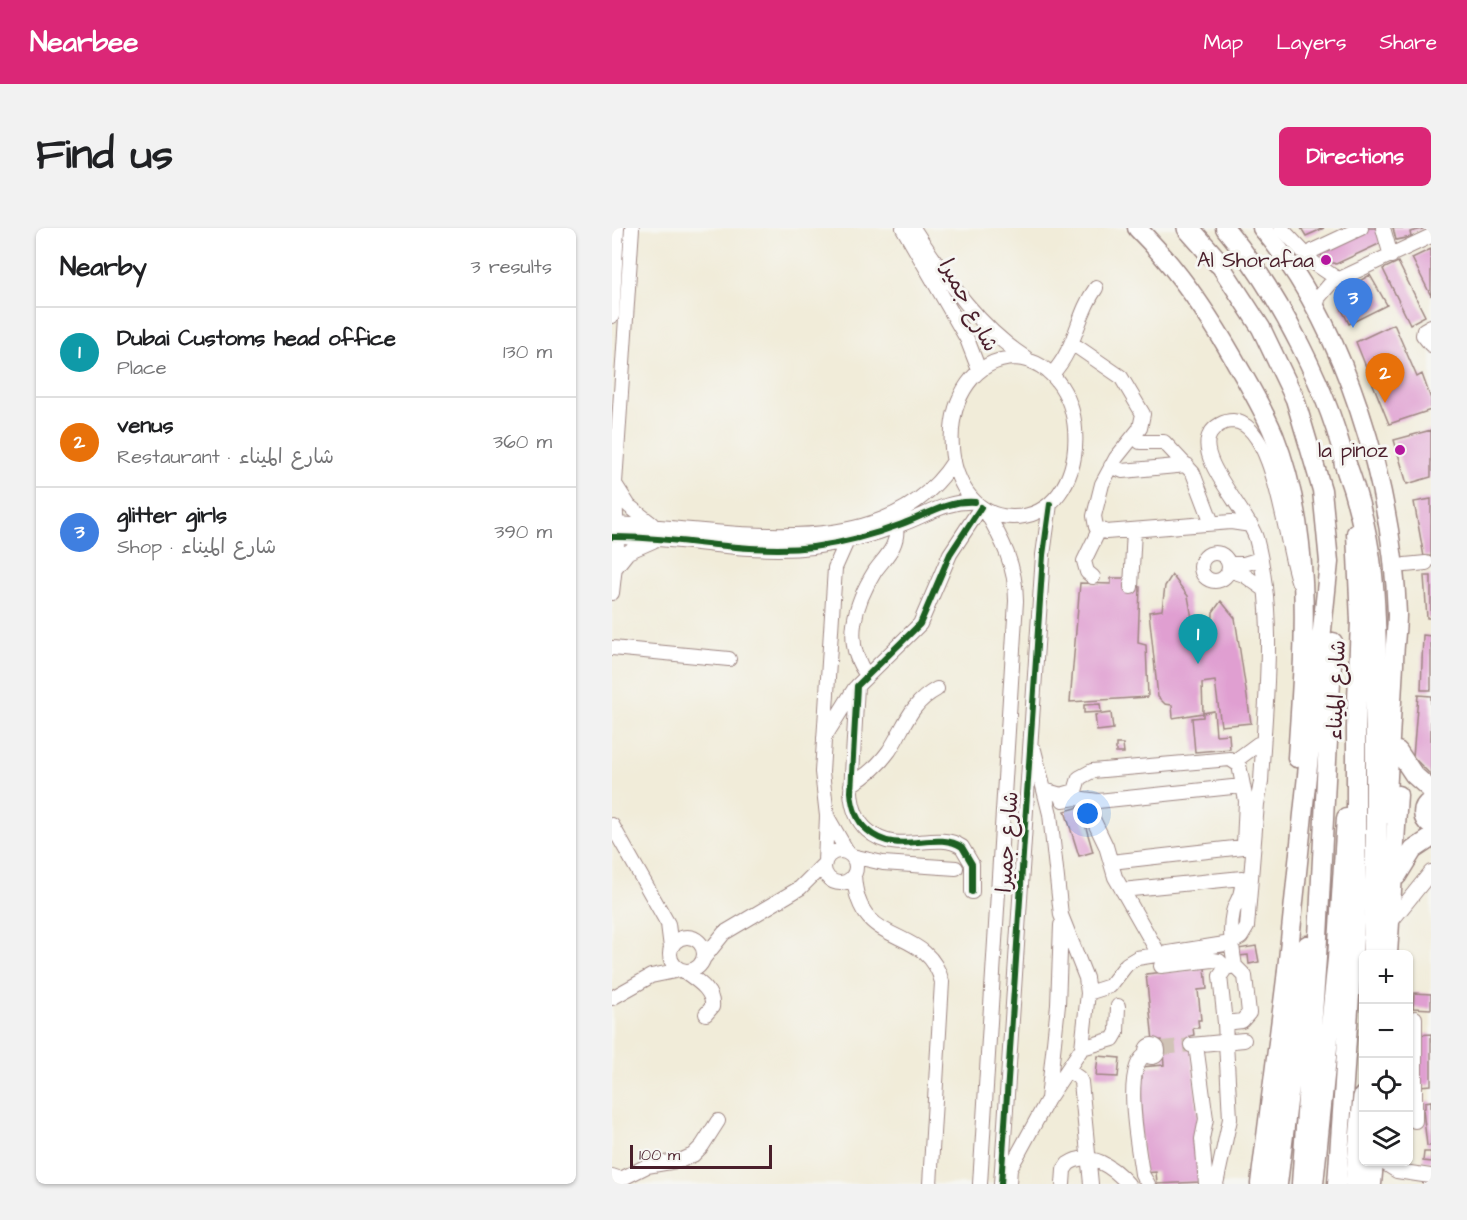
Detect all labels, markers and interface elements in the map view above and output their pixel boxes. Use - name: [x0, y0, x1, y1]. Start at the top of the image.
- text: Nearbee: [30, 23, 138, 62]
- text: Map: [1203, 28, 1243, 57]
- text: Layers: [1276, 28, 1346, 57]
- text: Share: [1379, 28, 1437, 57]
- text: Find us: [36, 127, 173, 185]
- button: Directions: [1279, 127, 1431, 186]
- place label: Al Shorafaa: [1197, 246, 1314, 275]
- text: Nearby: [60, 249, 147, 285]
- text: 3 results: [470, 253, 552, 281]
- marker: Al Shorafaa: [1319, 253, 1333, 267]
- street label: شارع جميرا: [932, 254, 1005, 357]
- pin: 3: [1334, 279, 1372, 328]
- text: Dubai Customs head office: [117, 323, 396, 354]
- text: 1: [78, 338, 81, 366]
- text: 130 m: [503, 338, 552, 366]
- text: Place: [117, 354, 167, 382]
- pin: 2: [1366, 354, 1404, 403]
- text: venus: [117, 410, 174, 441]
- text: 2: [74, 428, 85, 456]
- text: 360 m: [493, 428, 552, 456]
- place label: la pinoz: [1318, 436, 1389, 466]
- text: Restaurant · شارع الميناء: [117, 443, 334, 471]
- marker: la pinoz: [1393, 443, 1407, 457]
- text: glitter girls: [117, 500, 227, 531]
- text: 3: [74, 518, 85, 546]
- text: 390 m: [494, 518, 552, 546]
- text: Shop · شارع الميناء: [117, 533, 276, 561]
- pin: 1: [1178, 614, 1218, 664]
- street label: شارع الميناء: [1320, 639, 1353, 741]
- street label: شارع جميرا: [989, 790, 1026, 894]
- your location: [1073, 799, 1102, 828]
- map controls: [1359, 950, 1413, 1166]
- button: +: [1359, 950, 1413, 1004]
- button: −: [1359, 1004, 1413, 1058]
- button: locate: [1359, 1058, 1413, 1112]
- button: layers: [1359, 1112, 1413, 1166]
- scale bar: [630, 1142, 772, 1170]
- text: 100 m: [639, 1144, 680, 1166]

